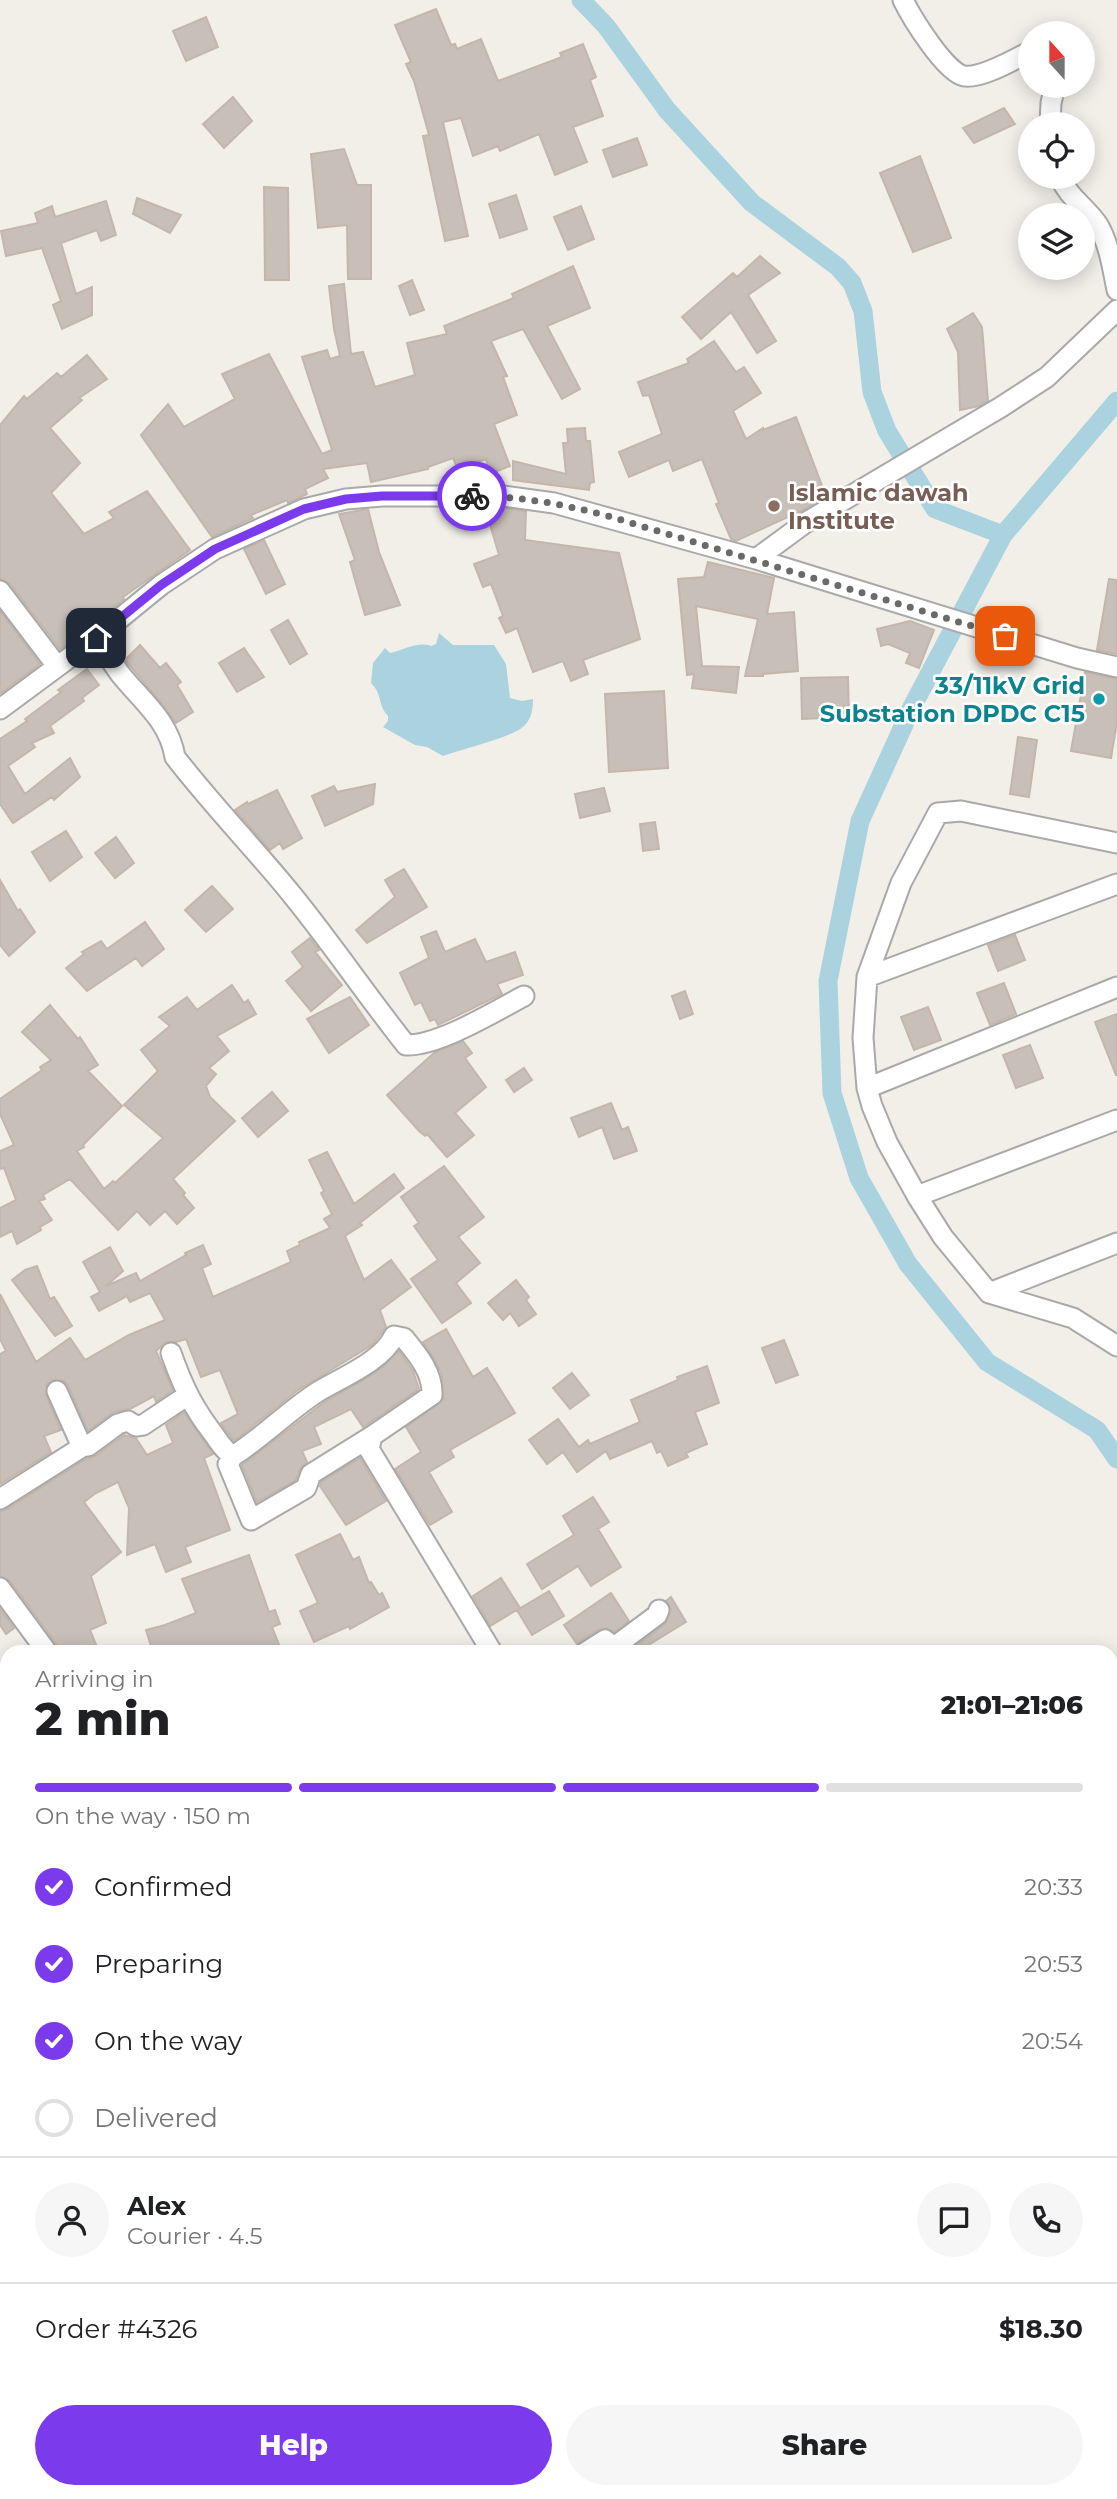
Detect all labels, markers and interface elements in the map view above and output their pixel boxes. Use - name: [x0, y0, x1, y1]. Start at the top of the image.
- north arrow: [1018, 21, 1096, 98]
- map controls: [1018, 21, 1095, 280]
- button: locate: [1018, 112, 1095, 189]
- button: layers: [1018, 203, 1095, 280]
- courier: [437, 461, 507, 531]
- icon: bike: [453, 477, 491, 515]
- place label: Islamic dawah Institute: [788, 478, 969, 535]
- marker: Islamic dawah Institute: [766, 498, 782, 514]
- pin: [975, 606, 1035, 666]
- pin: [66, 608, 126, 668]
- icon: bag: [986, 617, 1024, 655]
- icon: home: [77, 619, 115, 657]
- place label: 33/11kV Grid Substation DPDC C15: [820, 671, 1085, 728]
- marker: 33/11kV Grid Substation DPDC C15: [1091, 691, 1107, 707]
- text: Arriving in: [35, 1665, 154, 1693]
- text: 21:01–21:06: [941, 1689, 1083, 1721]
- text: 2 min: [35, 1690, 170, 1747]
- text: On the way · 150 m: [35, 1802, 251, 1830]
- icon: check: [35, 1868, 73, 1906]
- text: Confirmed: [94, 1871, 233, 1903]
- text: 20:33: [1024, 1873, 1083, 1901]
- icon: check: [35, 1945, 73, 1983]
- text: Preparing: [94, 1948, 223, 1980]
- text: 20:53: [1024, 1950, 1083, 1978]
- icon: check: [35, 2022, 73, 2060]
- text: On the way: [94, 2025, 242, 2057]
- text: 20:54: [1022, 2027, 1083, 2055]
- text: Delivered: [94, 2102, 218, 2134]
- button: person: [35, 2183, 109, 2257]
- button: chat: [917, 2183, 991, 2257]
- button: phone: [1009, 2183, 1083, 2257]
- text: Alex: [127, 2190, 186, 2222]
- text: Courier · 4.5: [127, 2222, 262, 2250]
- text: Order #4326: [35, 2313, 197, 2345]
- text: $18.30: [999, 2313, 1083, 2345]
- button: Help: [35, 2405, 552, 2485]
- button: Share: [566, 2405, 1083, 2485]

